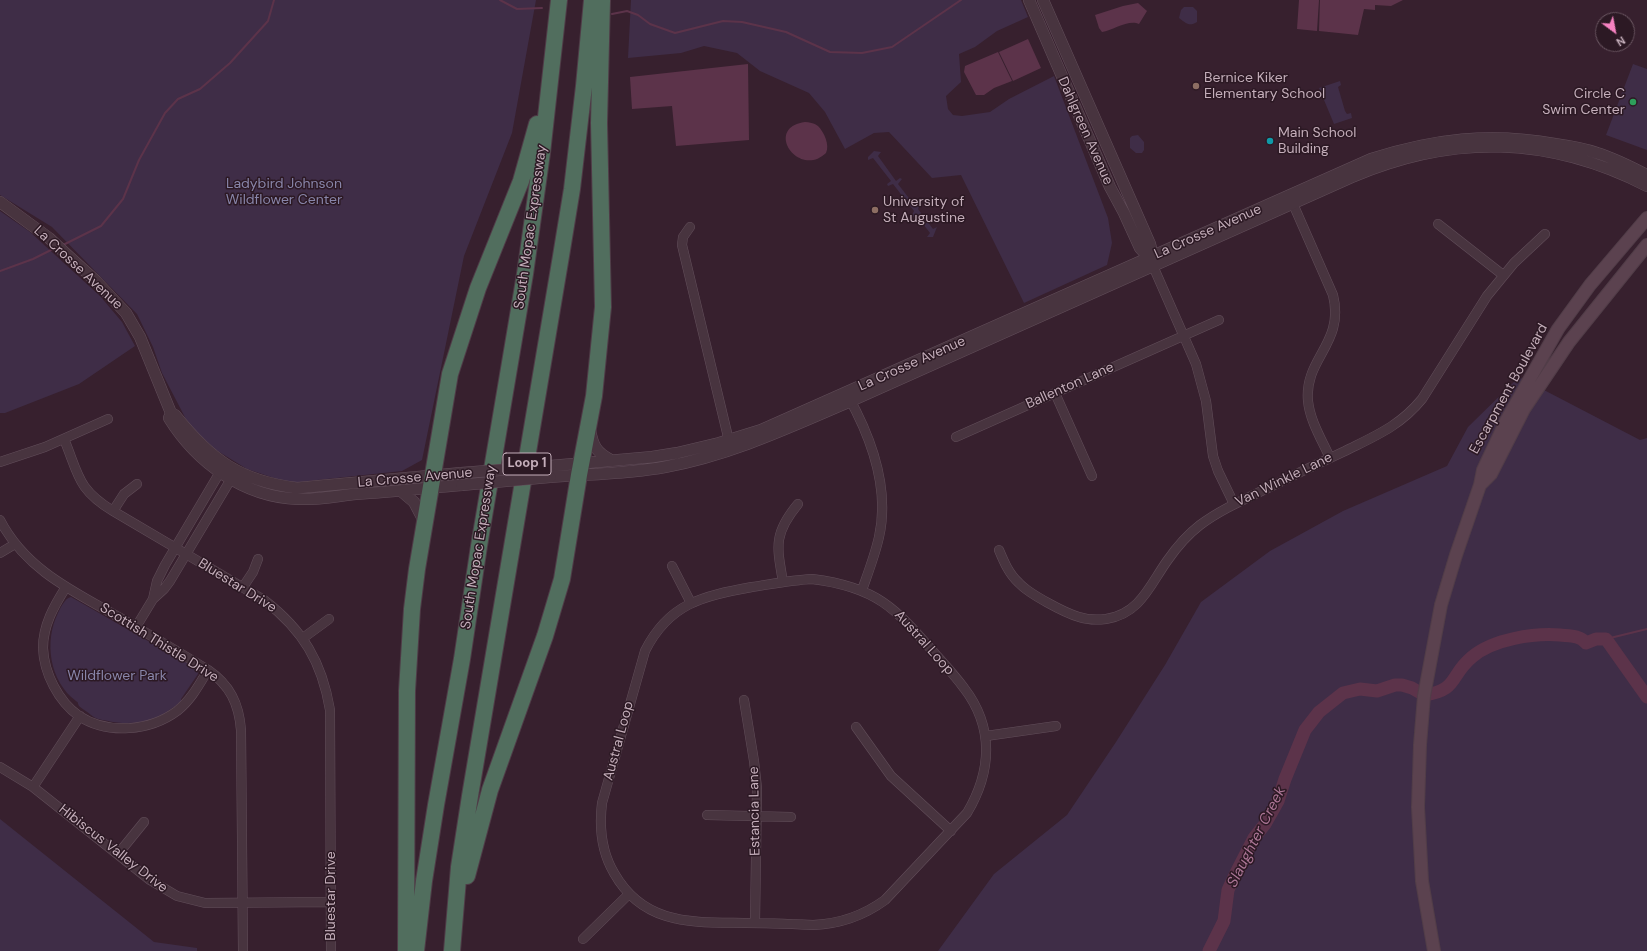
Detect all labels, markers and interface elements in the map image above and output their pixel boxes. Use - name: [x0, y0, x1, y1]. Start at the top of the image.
- north arrow: [1595, 12, 1635, 52]
- text: N: [1614, 33, 1628, 49]
- place label: Bernice Kiker Elementary School: [1204, 70, 1325, 102]
- street label: Dahlgreen Avenue: [1054, 74, 1116, 188]
- marker: Bernice Kiker Elementary School: [1191, 81, 1201, 91]
- place label: Circle C Swim Center: [1542, 86, 1625, 118]
- marker: Circle C Swim Center: [1628, 97, 1638, 107]
- place label: Main School Building: [1278, 125, 1356, 158]
- marker: Main School Building: [1265, 136, 1275, 146]
- street label: South Mopac Expressway: [511, 144, 551, 310]
- park label: Ladybird Johnson Wildflower Center: [226, 176, 342, 208]
- place label: University of St Augustine: [883, 194, 965, 226]
- street label: La Crosse Avenue: [1152, 201, 1264, 263]
- marker: University of St Augustine: [870, 205, 880, 215]
- street label: La Crosse Avenue: [30, 223, 126, 313]
- street label: Escarpment Boulevard: [1466, 321, 1552, 457]
- street label: La Crosse Avenue: [856, 333, 968, 395]
- street label: Ballenton Lane: [1023, 359, 1117, 413]
- street label: Van Winkle Lane: [1233, 449, 1335, 511]
- road number: Loop 1: [503, 453, 551, 475]
- street label: South Mopac Expressway: [458, 464, 500, 630]
- street label: La Crosse Avenue: [357, 465, 473, 491]
- street label: Bluestar Drive: [195, 555, 279, 617]
- street label: Scottish Thistle Drive: [97, 600, 221, 686]
- street label: Austral Loop: [891, 607, 957, 679]
- park label: Wildflower Park: [67, 668, 167, 684]
- street label: Austral Loop: [600, 699, 638, 783]
- street label: Estancia Lane: [746, 766, 764, 856]
- water label: Slaughter Creek: [1224, 784, 1290, 890]
- street label: Hibiscus Valley Drive: [55, 801, 171, 897]
- street label: Bluestar Drive: [323, 851, 339, 941]

